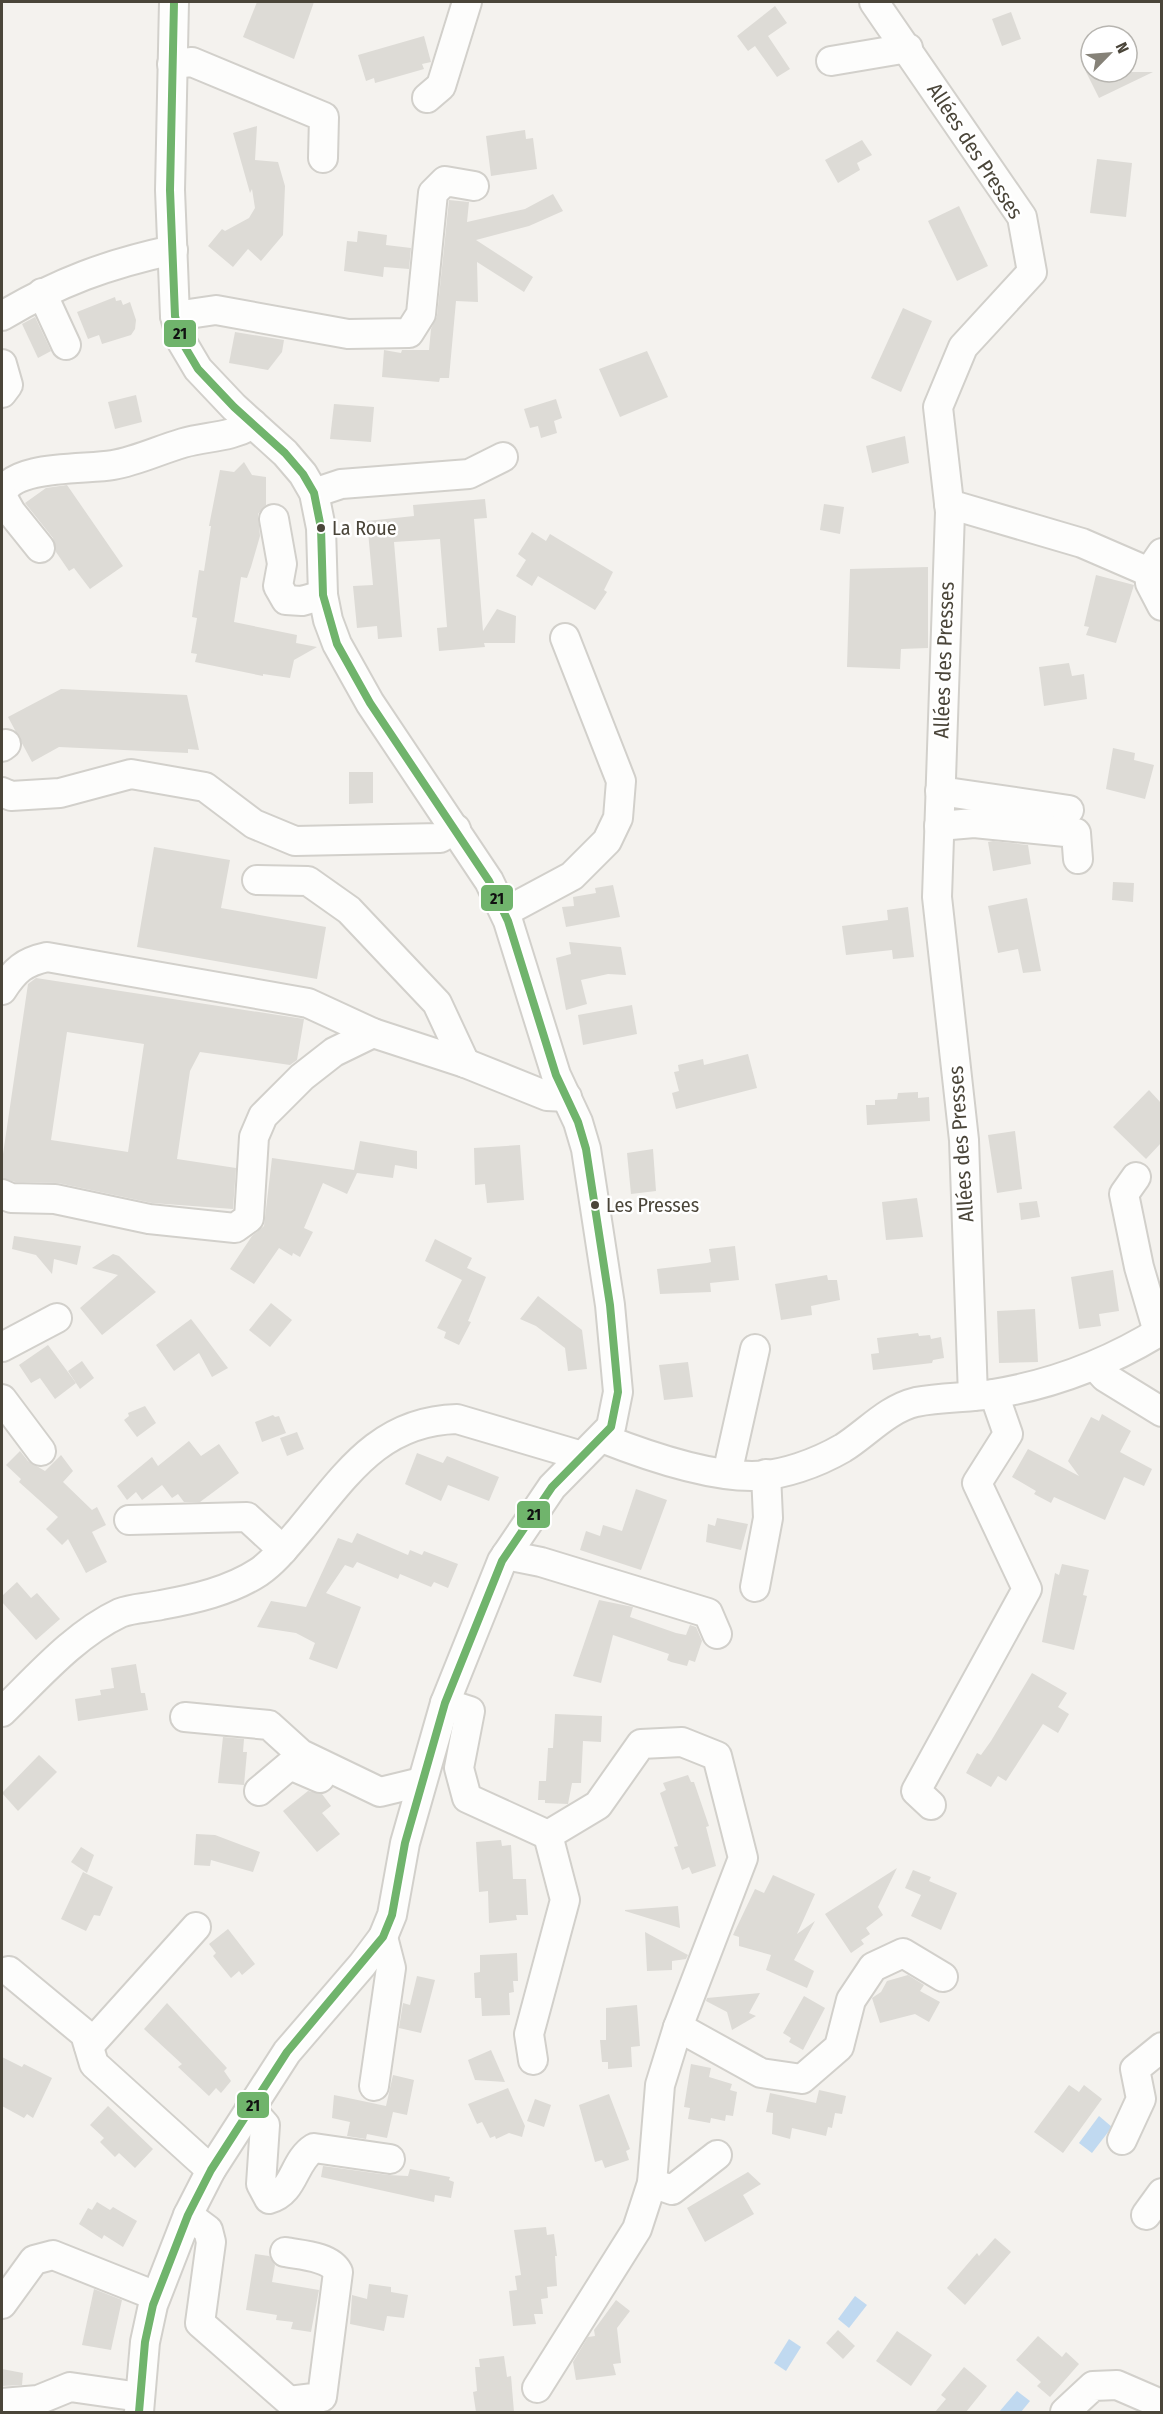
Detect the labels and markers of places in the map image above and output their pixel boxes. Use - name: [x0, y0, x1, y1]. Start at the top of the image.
- place label: La Roue: [332, 516, 397, 540]
- marker: La Roue: [315, 522, 327, 534]
- place label: Les Presses: [606, 1193, 699, 1217]
- marker: Les Presses: [589, 1199, 601, 1211]

